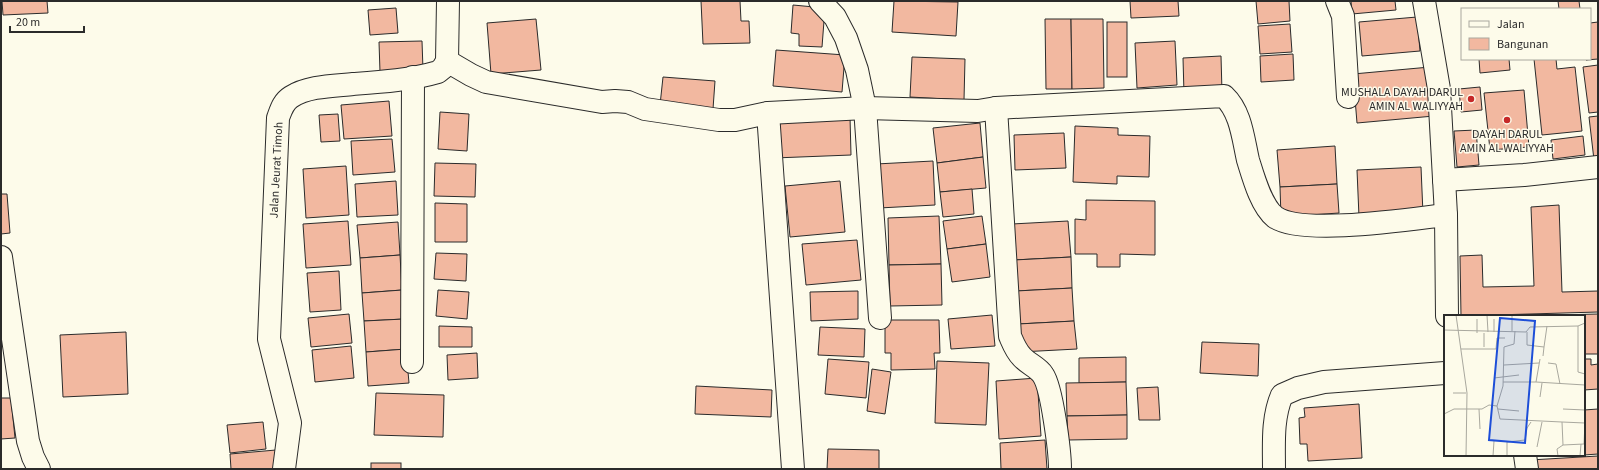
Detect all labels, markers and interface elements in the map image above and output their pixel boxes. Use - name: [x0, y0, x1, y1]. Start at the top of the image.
- scale bar: [10, 8, 84, 34]
- legend: [1461, 8, 1591, 60]
- text: 20 m: [16, 14, 40, 31]
- text: Jalan: [1497, 16, 1524, 33]
- text: Bangunan: [1497, 36, 1548, 53]
- place label: MUSHALA DAYAH DARUL AMIN AL WALIYYAH: [1341, 84, 1463, 115]
- marker: MUSHALA DAYAH DARUL AMIN AL WALIYYAH: [1466, 94, 1476, 104]
- marker: DAYAH DARUL AMIN AL WALIYYAH: [1502, 115, 1512, 125]
- street label: Jalan Jeurat Timoh: [265, 121, 288, 219]
- place label: DAYAH DARUL AMIN AL WALIYYAH: [1460, 126, 1554, 157]
- inset map: [1444, 315, 1585, 456]

